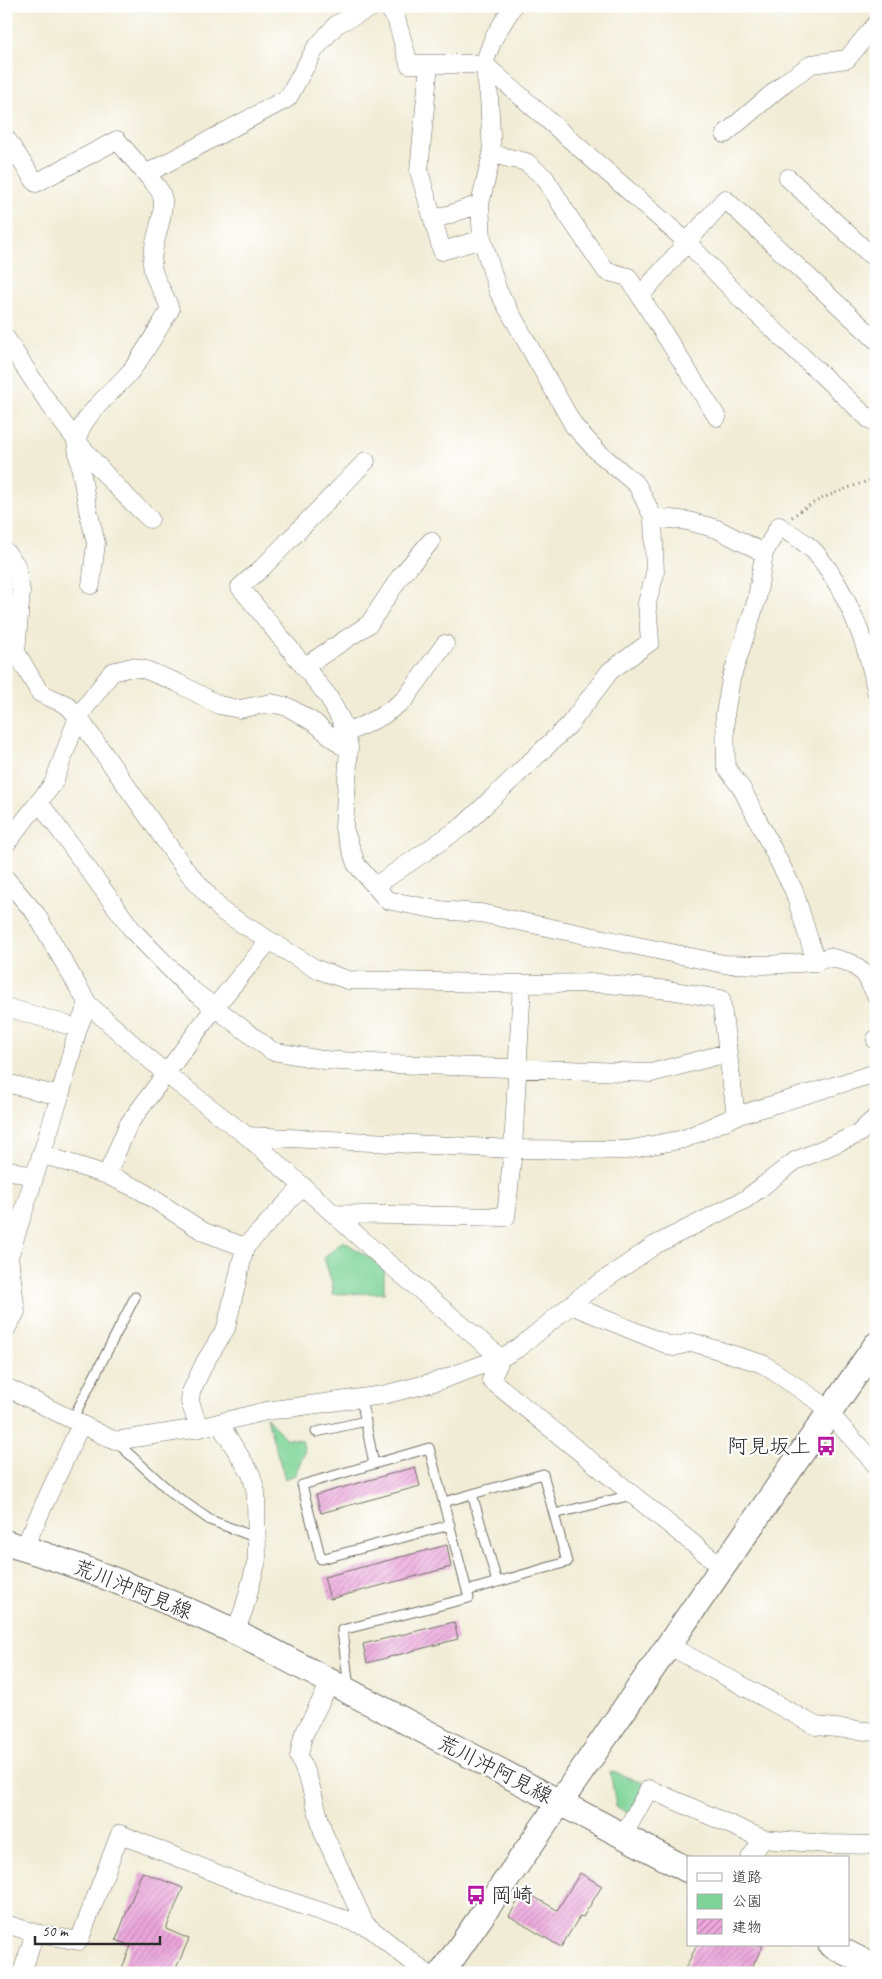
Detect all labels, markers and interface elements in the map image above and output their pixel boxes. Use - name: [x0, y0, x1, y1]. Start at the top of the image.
- place label: 阿見坂上: [727, 1433, 811, 1459]
- bus stop icon: 阿見坂上: [815, 1435, 837, 1457]
- street label: 荒川沖阿見線: [70, 1553, 196, 1625]
- street label: 荒川沖阿見線: [433, 1729, 557, 1809]
- legend: [687, 1856, 850, 1946]
- text: 道路: [732, 1868, 762, 1887]
- place label: 岡崎: [491, 1882, 533, 1908]
- bus stop icon: 岡崎: [465, 1884, 487, 1906]
- text: 公園: [732, 1892, 762, 1911]
- scale bar: [35, 1914, 160, 1946]
- text: 建物: [732, 1918, 762, 1937]
- text: 50 m: [42, 1922, 69, 1941]

